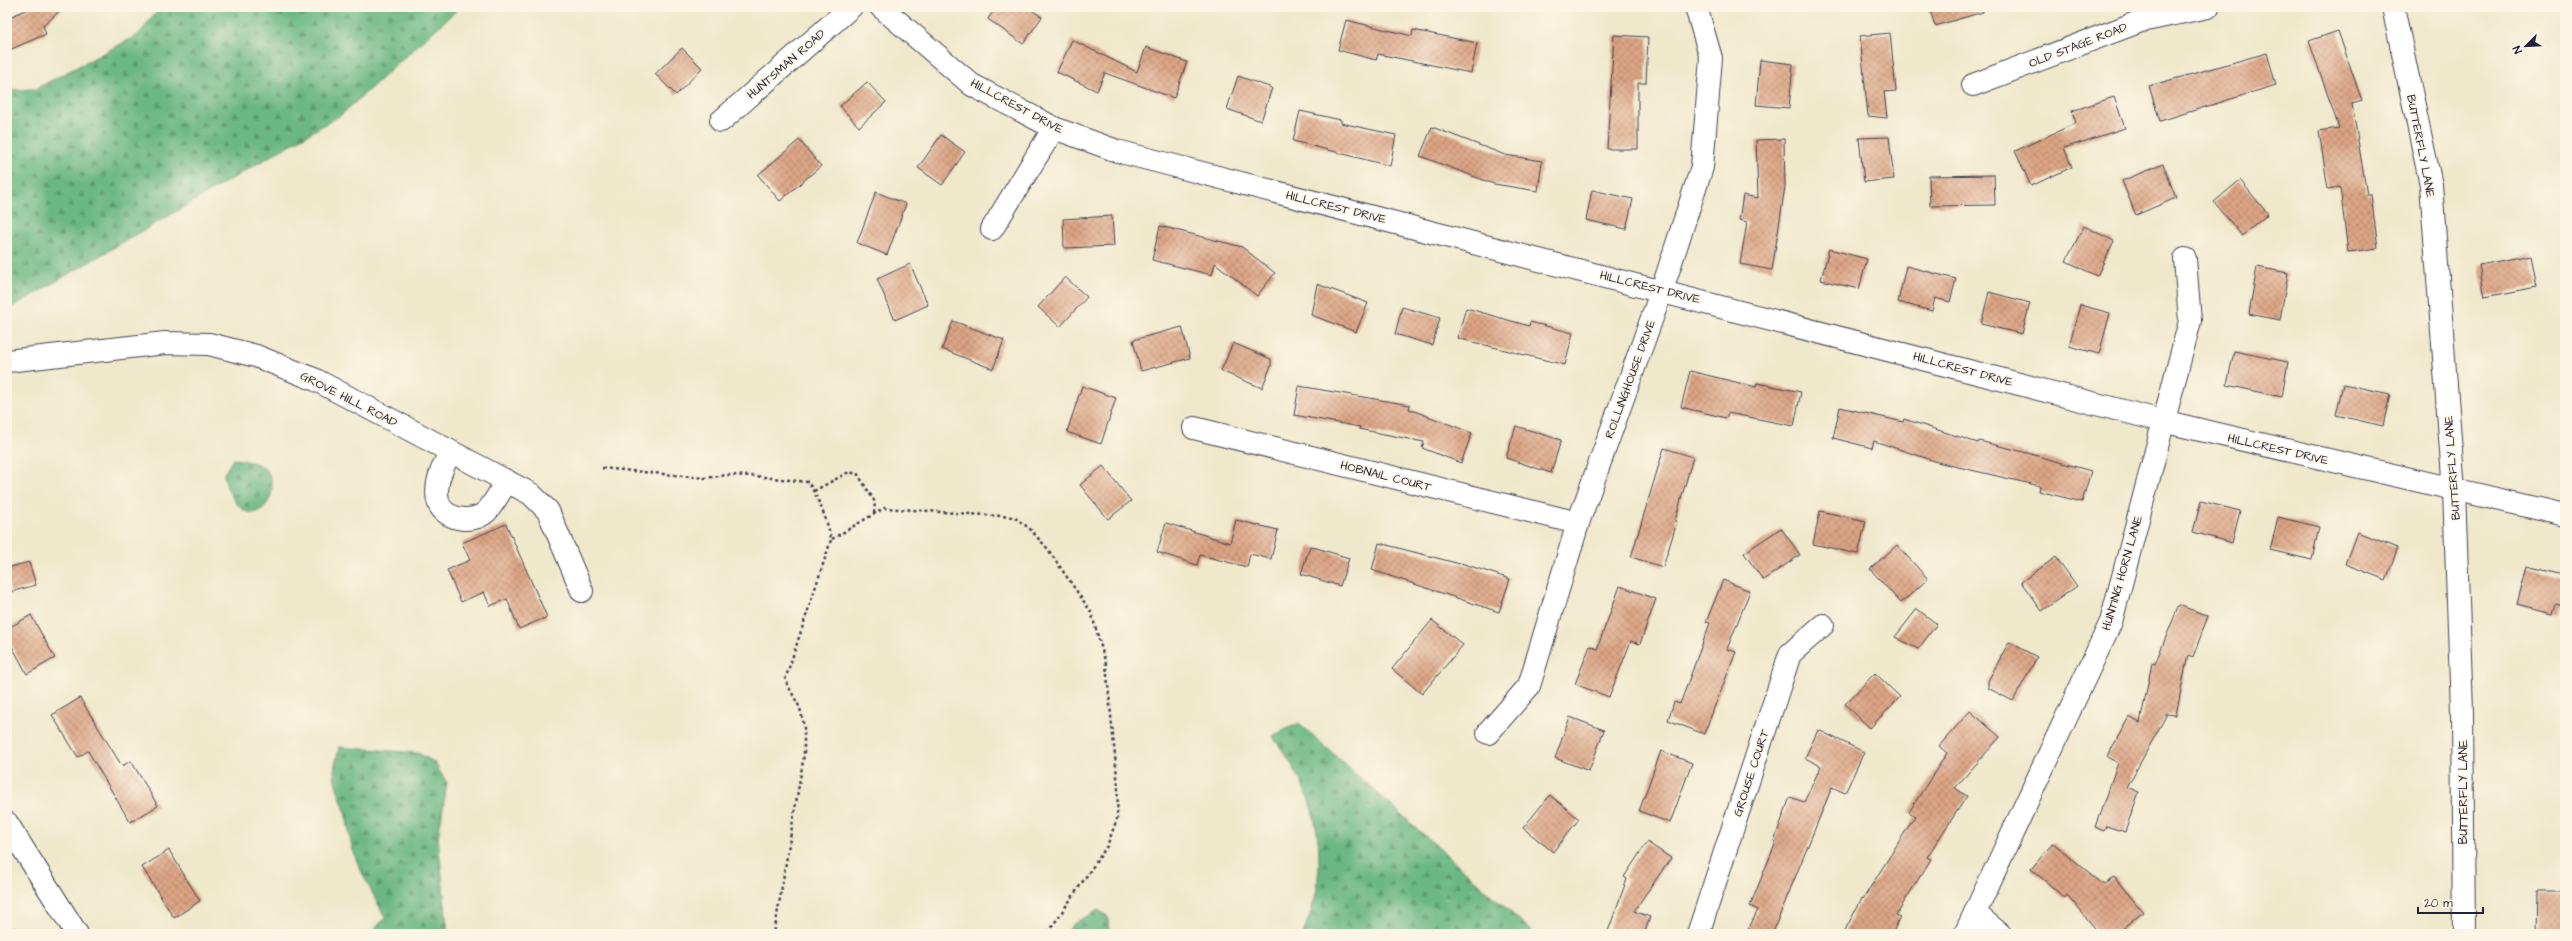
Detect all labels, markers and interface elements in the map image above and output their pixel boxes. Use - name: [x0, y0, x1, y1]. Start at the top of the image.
- street label: OLD STAGE ROAD: [2027, 19, 2130, 72]
- street label: HUNTSMAN ROAD: [743, 25, 829, 103]
- north arrow: [2506, 26, 2546, 66]
- text: N: [2509, 44, 2526, 56]
- street label: HILLCREST DRIVE: [967, 75, 1066, 138]
- street label: BUTTERFLY LANE: [2402, 93, 2439, 199]
- street label: HILLCREST DRIVE: [1284, 187, 1388, 228]
- street label: HILLCREST DRIVE: [1598, 267, 1702, 308]
- street label: ROLLINGHOUSE DRIVE: [1601, 317, 1660, 441]
- street label: HILLCREST DRIVE: [1911, 348, 2015, 391]
- street label: GROVE HILL ROAD: [297, 368, 400, 431]
- street label: BUTTERFLY LANE: [2440, 415, 2465, 521]
- street label: HILLCREST DRIVE: [2226, 430, 2330, 469]
- street label: HOBNAIL COURT: [1339, 457, 1434, 496]
- street label: HUNTING HORN LANE: [2098, 514, 2147, 632]
- street label: GROUSE COURT: [1729, 727, 1774, 819]
- street label: BUTTERFLY LANE: [2455, 740, 2472, 844]
- scale bar: [2418, 889, 2483, 915]
- text: 20 m: [2424, 895, 2453, 912]

